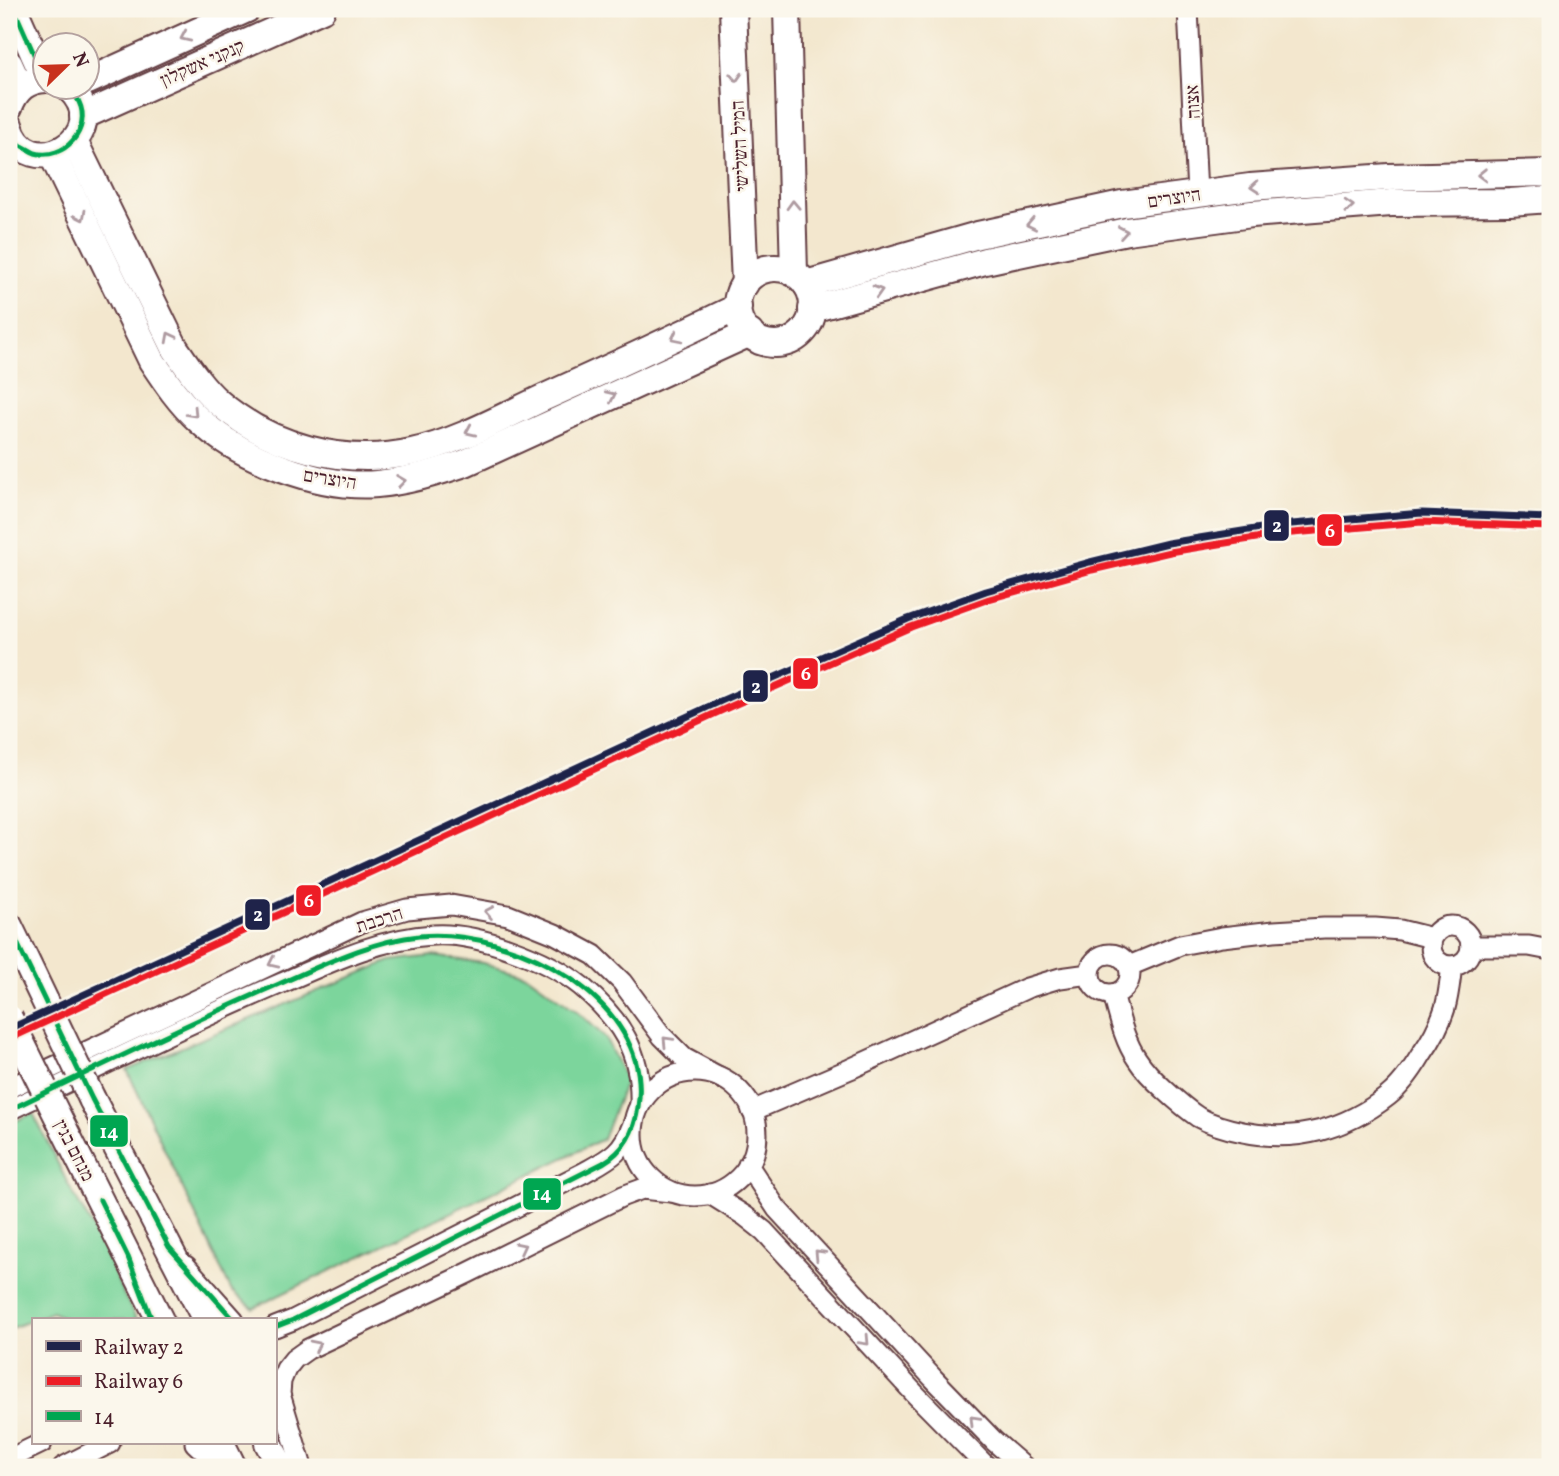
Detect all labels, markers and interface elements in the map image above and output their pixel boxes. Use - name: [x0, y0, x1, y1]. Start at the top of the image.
- one-way arrow: [180, 29, 192, 43]
- north arrow: [32, 32, 102, 102]
- street label: קנקני אשקלון: [156, 34, 249, 94]
- text: N: [65, 49, 95, 72]
- one-way arrow: [728, 72, 743, 83]
- street label: אצוה: [1180, 84, 1208, 120]
- street label: המיל השלישי: [726, 100, 756, 192]
- one-way arrow: [1476, 167, 1487, 182]
- one-way arrow: [1249, 179, 1260, 194]
- street label: היוצרים: [1146, 182, 1203, 216]
- one-way arrow: [785, 199, 800, 210]
- one-way arrow: [1344, 199, 1355, 214]
- one-way arrow: [73, 209, 87, 221]
- one-way arrow: [1025, 215, 1037, 230]
- one-way arrow: [1117, 225, 1129, 240]
- one-way arrow: [872, 285, 884, 299]
- one-way arrow: [671, 328, 683, 342]
- one-way arrow: [164, 332, 178, 344]
- one-way arrow: [604, 390, 616, 404]
- one-way arrow: [184, 405, 197, 418]
- one-way arrow: [465, 423, 477, 437]
- street label: היוצרים: [301, 463, 358, 497]
- one-way arrow: [395, 473, 407, 488]
- line badge: 2: [1263, 509, 1290, 542]
- line badge: 6: [1316, 513, 1343, 547]
- text: 2: [1272, 514, 1282, 540]
- text: 6: [1325, 519, 1335, 545]
- line badge: 6: [792, 657, 819, 690]
- text: 6: [801, 662, 811, 688]
- line badge: 2: [742, 669, 769, 703]
- text: 2: [751, 675, 761, 701]
- line badge: 6: [295, 884, 322, 917]
- text: 6: [304, 889, 314, 915]
- line badge: 2: [244, 898, 271, 931]
- street label: הרכבת: [353, 901, 407, 941]
- text: 2: [253, 903, 263, 929]
- one-way arrow: [483, 905, 495, 920]
- one-way arrow: [268, 955, 280, 969]
- one-way arrow: [663, 1036, 676, 1049]
- line badge: 14: [89, 1114, 129, 1148]
- street label: מנחם בגין: [47, 1116, 100, 1186]
- text: 14: [99, 1120, 119, 1146]
- line badge: 14: [522, 1177, 562, 1211]
- text: 14: [532, 1182, 552, 1208]
- one-way arrow: [514, 1241, 526, 1255]
- one-way arrow: [814, 1249, 827, 1262]
- legend: [32, 1318, 276, 1444]
- one-way arrow: [857, 1333, 870, 1346]
- text: Railway 2: [94, 1334, 184, 1363]
- one-way arrow: [309, 1340, 322, 1354]
- text: Railway 6: [94, 1368, 183, 1397]
- text: 14: [94, 1404, 115, 1433]
- one-way arrow: [970, 1416, 983, 1429]

